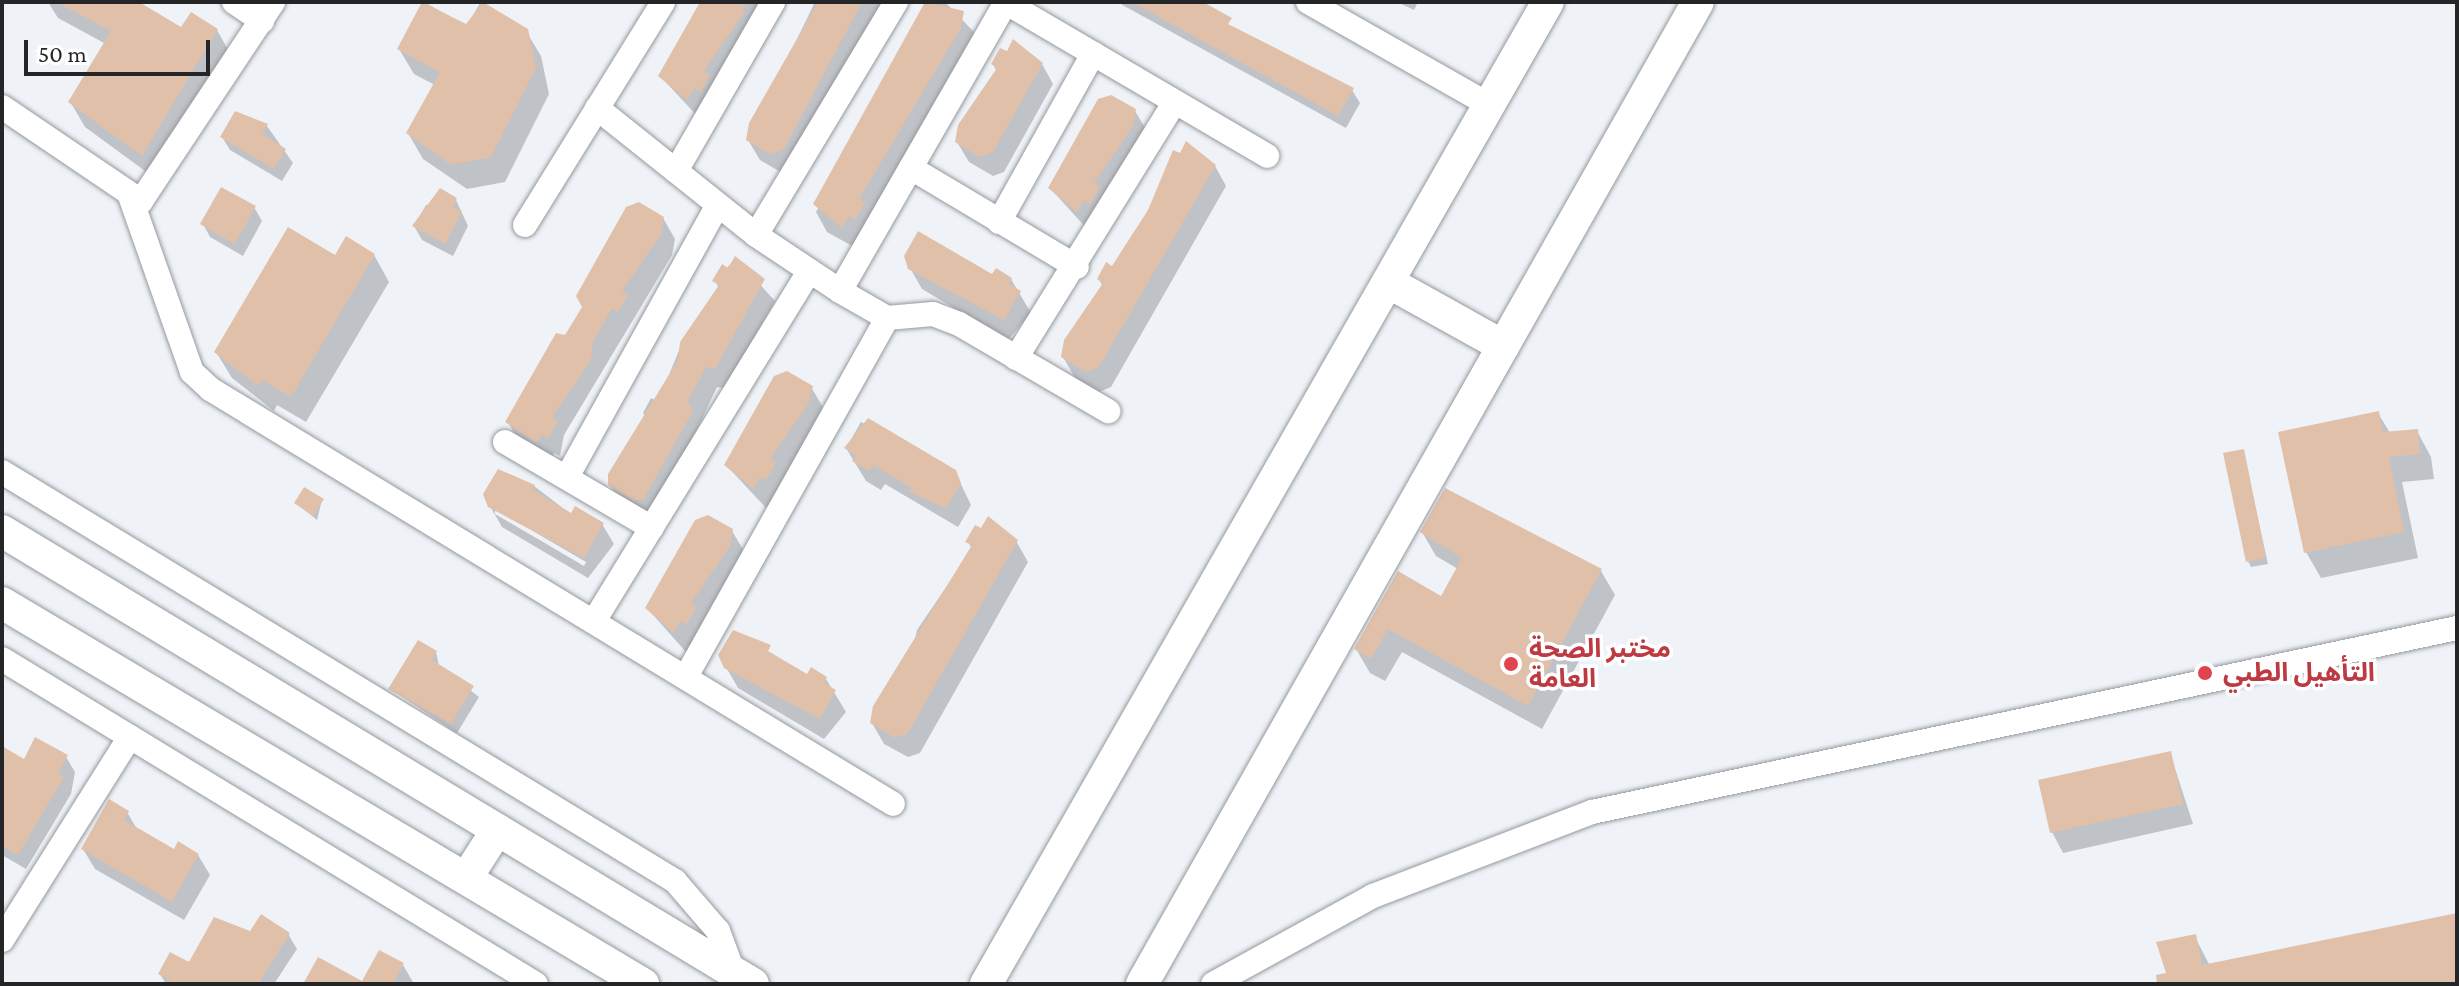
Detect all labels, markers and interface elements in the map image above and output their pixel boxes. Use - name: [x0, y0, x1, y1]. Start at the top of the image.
- scale bar: [28, 24, 214, 74]
- text: 50 m: [38, 40, 87, 67]
- place label: مختبر الصحة العامة: [1529, 633, 1671, 694]
- marker: مختبر الصحة العامة: [1500, 653, 1522, 675]
- place label: التأهيل الطبي: [2223, 657, 2375, 689]
- marker: التأهيل الطبي: [2194, 662, 2216, 684]

